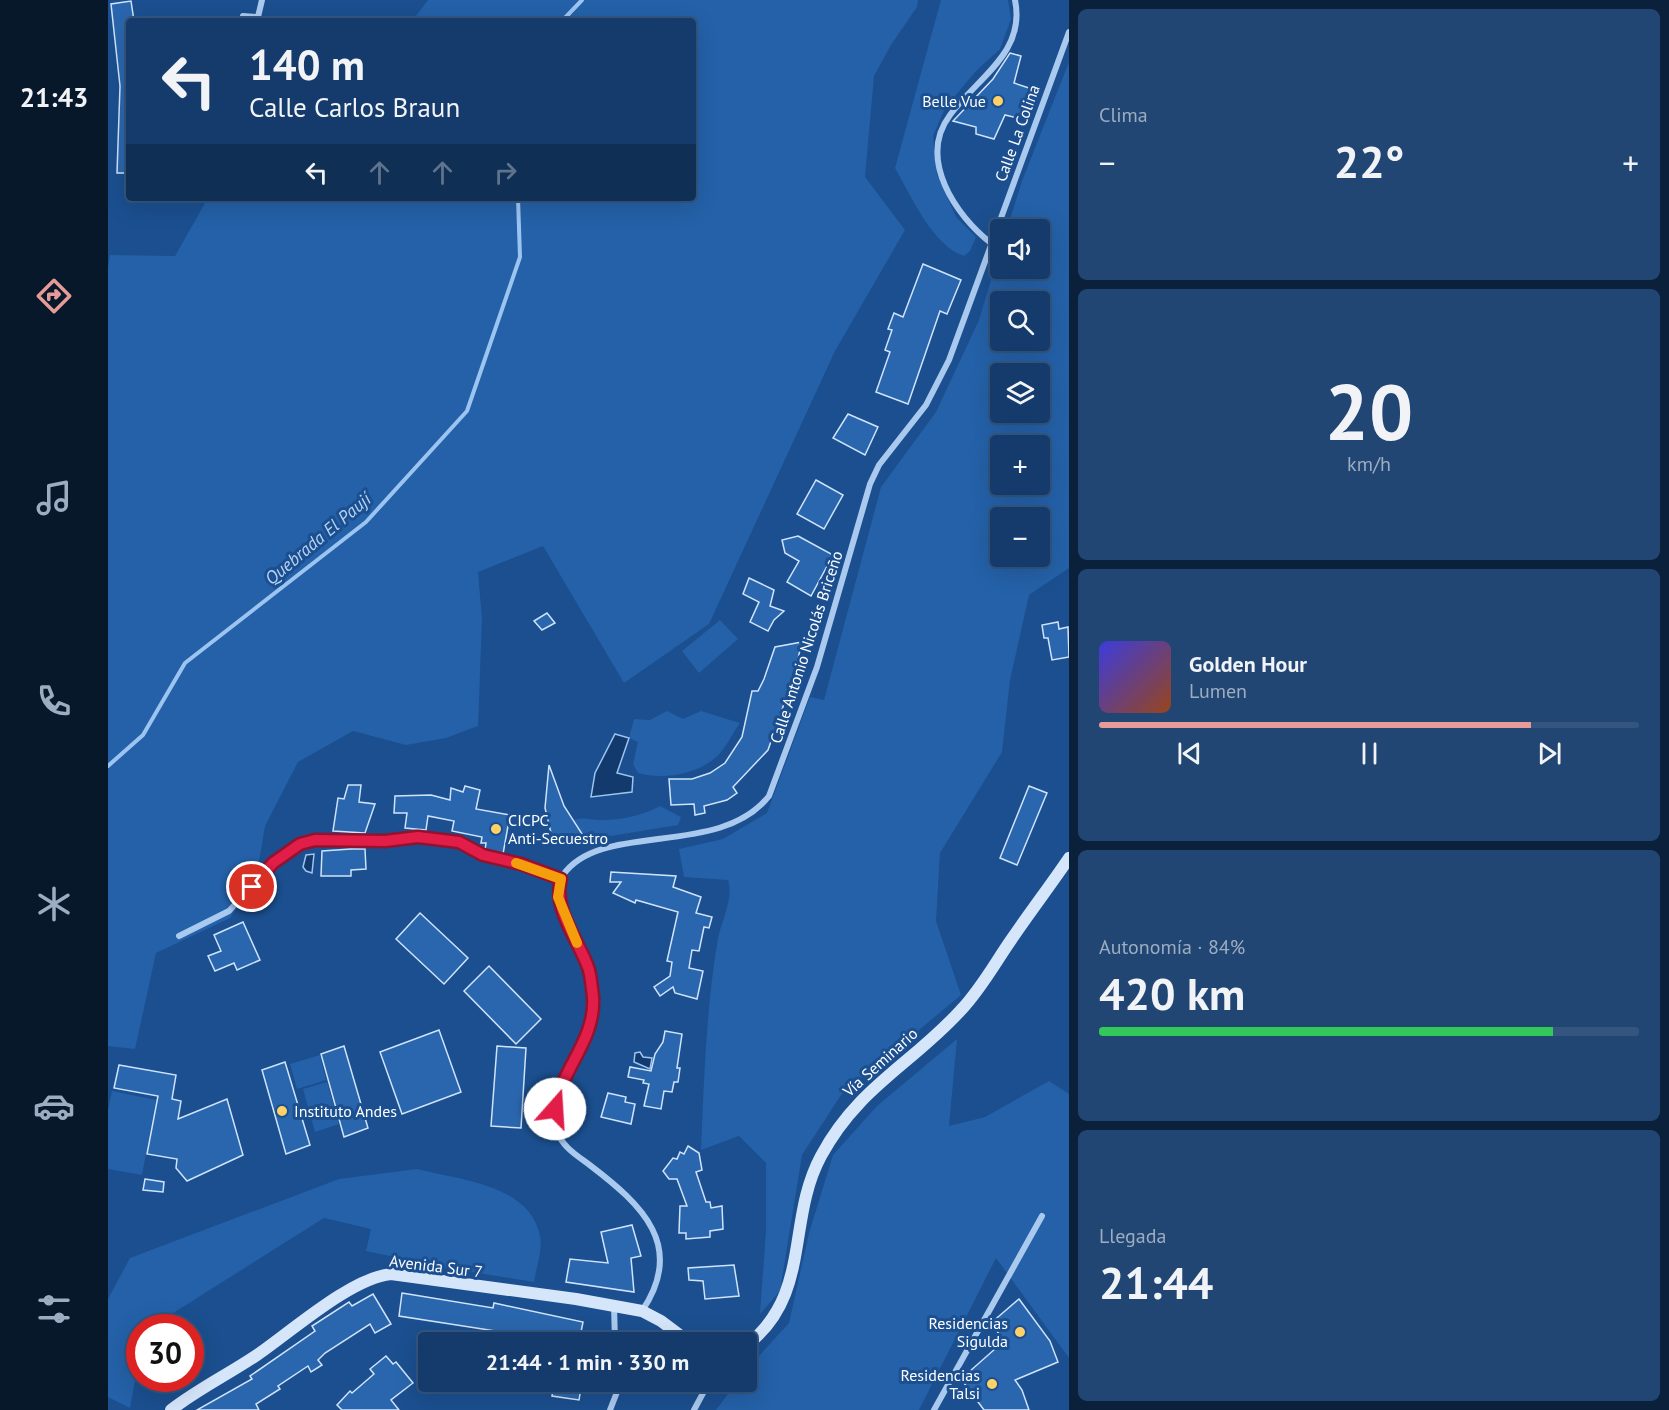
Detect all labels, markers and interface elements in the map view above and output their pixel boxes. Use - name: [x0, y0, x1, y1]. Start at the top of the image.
- text: 140 m: [249, 37, 365, 92]
- icon: left: [150, 42, 228, 120]
- text: 21:43: [20, 80, 88, 114]
- street label: Calle La Colina: [990, 82, 1044, 184]
- text: Calle Carlos Braun: [249, 90, 460, 124]
- place label: Belle Vue: [922, 91, 986, 111]
- marker: Belle Vue: [991, 94, 1005, 108]
- text: Clima: [1099, 102, 1148, 128]
- text: 22°: [1334, 132, 1404, 190]
- text: −: [1099, 141, 1116, 184]
- text: +: [1622, 141, 1639, 184]
- icon: left: [300, 156, 333, 189]
- icon: ahead: [363, 156, 396, 189]
- icon: ahead: [426, 156, 459, 189]
- icon: right: [489, 156, 522, 189]
- map controls: [990, 219, 1050, 567]
- button: sound: [990, 219, 1050, 279]
- icon: directions: [33, 275, 75, 317]
- button: search: [990, 291, 1050, 351]
- text: 20: [1325, 361, 1413, 462]
- button: layers: [990, 363, 1050, 423]
- button: +: [990, 435, 1050, 495]
- text: km/h: [1347, 451, 1391, 477]
- icon: music: [33, 477, 75, 519]
- water label: Quebrada El Paují: [260, 486, 377, 590]
- button: −: [990, 507, 1050, 567]
- street label: Calle Antonio Nicolás Briceño: [765, 548, 847, 746]
- text: Golden Hour: [1189, 650, 1307, 678]
- text: Lumen: [1189, 678, 1247, 704]
- icon: phone: [33, 680, 75, 722]
- icon: previous: [1173, 737, 1206, 770]
- icon: pause: [1353, 737, 1386, 770]
- icon: next: [1533, 737, 1566, 770]
- place label: CICPC Anti-Secuestro: [508, 810, 608, 848]
- marker: CICPC Anti-Secuestro: [489, 822, 503, 836]
- pin: [226, 861, 277, 912]
- icon: arrive: [235, 870, 268, 903]
- icon: climate: [33, 883, 75, 925]
- text: Autonomía · 84%: [1099, 934, 1245, 960]
- text: 420 km: [1099, 964, 1245, 1022]
- street label: Vía Seminario: [838, 1023, 922, 1101]
- position arrow: [523, 1077, 587, 1141]
- icon: car: [33, 1085, 75, 1127]
- place label: Instituto Andes: [294, 1101, 397, 1121]
- marker: Instituto Andes: [275, 1104, 289, 1118]
- text: Llegada: [1099, 1223, 1166, 1249]
- street label: Avenida Sur 7: [388, 1250, 484, 1282]
- text: 21:44: [1099, 1253, 1213, 1311]
- icon: filters: [33, 1288, 75, 1330]
- place label: Residencias Sigulda: [928, 1313, 1008, 1351]
- speed limit sign: 30: [126, 1314, 204, 1392]
- marker: Residencias Sigulda: [1013, 1325, 1027, 1339]
- text: 21:44 · 1 min · 330 m: [486, 1348, 689, 1376]
- place label: Residencias Talsi: [900, 1365, 980, 1403]
- marker: Residencias Talsi: [985, 1377, 999, 1391]

